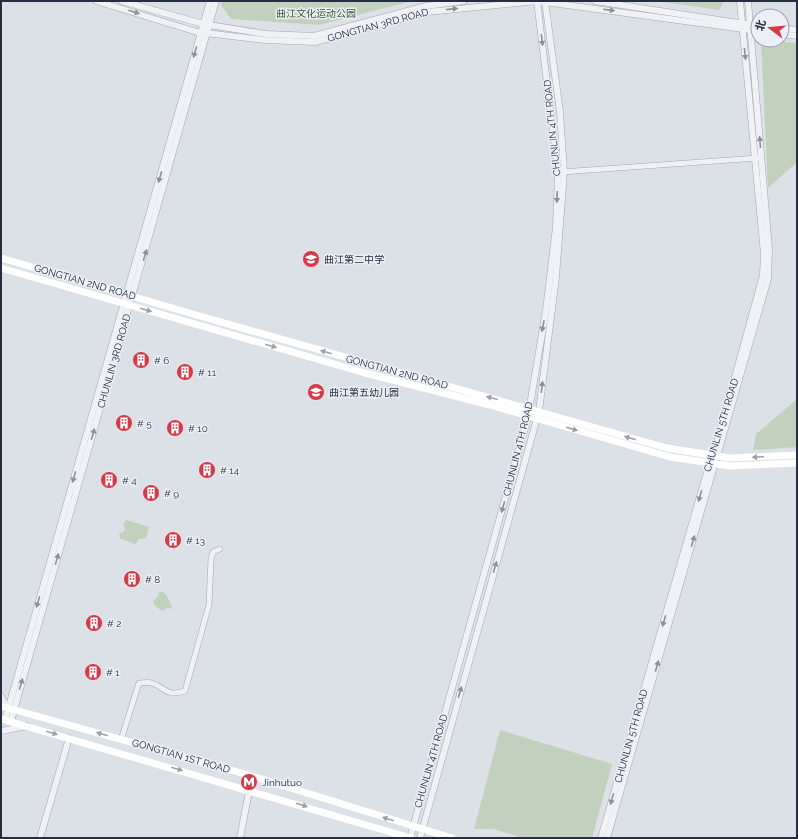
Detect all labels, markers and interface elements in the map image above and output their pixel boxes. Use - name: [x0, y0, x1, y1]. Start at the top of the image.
- street label: GONGTIAN 3RD ROAD: [326, 6, 430, 44]
- one-way arrow: [446, 6, 458, 12]
- one-way arrow: [603, 7, 615, 13]
- park label: 曲江文化运动公园: [276, 8, 356, 19]
- north arrow: [750, 8, 790, 48]
- one-way arrow: [128, 9, 140, 15]
- text: 北: [753, 18, 769, 32]
- one-way arrow: [539, 34, 545, 46]
- one-way arrow: [192, 46, 198, 58]
- one-way arrow: [741, 48, 748, 60]
- street label: CHUNLIN 4TH ROAD: [541, 79, 563, 177]
- one-way arrow: [757, 136, 763, 148]
- one-way arrow: [157, 171, 163, 183]
- one-way arrow: [554, 191, 560, 204]
- one-way arrow: [142, 249, 148, 261]
- school or university icon: 曲江第二中学: [301, 249, 321, 269]
- place label: 曲江第二中学: [324, 254, 384, 265]
- street label: GONGTIAN 2ND ROAD: [33, 262, 137, 302]
- one-way arrow: [140, 307, 152, 313]
- street label: CHUNLIN 3RD ROAD: [95, 313, 133, 409]
- one-way arrow: [539, 320, 545, 332]
- one-way arrow: [265, 343, 277, 349]
- one-way arrow: [320, 349, 332, 355]
- building icon: # 6: [131, 350, 151, 370]
- street label: GONGTIAN 2ND ROAD: [345, 353, 449, 391]
- place label: # 6: [154, 355, 169, 366]
- building icon: # 11: [175, 362, 195, 382]
- place label: # 11: [198, 367, 217, 378]
- street label: CHUNLIN 5TH ROAD: [702, 377, 740, 473]
- one-way arrow: [539, 381, 545, 393]
- school or university icon: 曲江第五幼儿园: [306, 382, 326, 402]
- place label: 曲江第五幼儿园: [329, 387, 399, 398]
- one-way arrow: [486, 395, 498, 401]
- street label: CHUNLIN 4TH ROAD: [501, 401, 535, 497]
- building icon: # 5: [114, 413, 134, 433]
- place label: # 5: [137, 418, 152, 429]
- building icon: # 10: [165, 418, 185, 438]
- place label: # 10: [188, 423, 208, 434]
- one-way arrow: [566, 426, 578, 432]
- one-way arrow: [90, 428, 96, 440]
- one-way arrow: [624, 434, 637, 440]
- one-way arrow: [752, 454, 764, 461]
- building icon: # 14: [197, 460, 217, 480]
- place label: # 14: [220, 465, 240, 476]
- building icon: # 4: [99, 470, 119, 490]
- one-way arrow: [71, 471, 77, 483]
- place label: # 4: [122, 475, 137, 486]
- building icon: # 9: [141, 483, 161, 503]
- place label: # 9: [164, 488, 179, 499]
- one-way arrow: [697, 490, 703, 502]
- one-way arrow: [500, 501, 506, 513]
- building icon: # 13: [163, 530, 183, 550]
- place label: # 13: [186, 535, 205, 546]
- one-way arrow: [690, 535, 696, 547]
- one-way arrow: [54, 553, 60, 565]
- one-way arrow: [492, 561, 498, 573]
- building icon: # 8: [122, 569, 142, 589]
- place label: # 8: [145, 574, 160, 585]
- one-way arrow: [35, 596, 41, 608]
- building icon: # 2: [84, 613, 104, 633]
- one-way arrow: [661, 615, 667, 627]
- place label: # 2: [107, 618, 122, 629]
- one-way arrow: [654, 660, 660, 672]
- building icon: # 1: [83, 662, 103, 682]
- place label: # 1: [106, 667, 120, 678]
- one-way arrow: [19, 678, 25, 690]
- one-way arrow: [457, 686, 463, 698]
- street label: CHUNLIN 5TH ROAD: [612, 688, 650, 784]
- street label: CHUNLIN 4TH ROAD: [412, 713, 450, 809]
- one-way arrow: [46, 730, 58, 736]
- one-way arrow: [96, 731, 108, 737]
- street label: GONGTIAN 1ST ROAD: [131, 737, 231, 775]
- one-way arrow: [171, 766, 183, 772]
- metro station icon: Jinhutuo: [239, 772, 259, 792]
- place label: Jinhutuo: [262, 777, 302, 788]
- one-way arrow: [609, 794, 615, 806]
- one-way arrow: [296, 802, 308, 808]
- one-way arrow: [382, 816, 394, 822]

